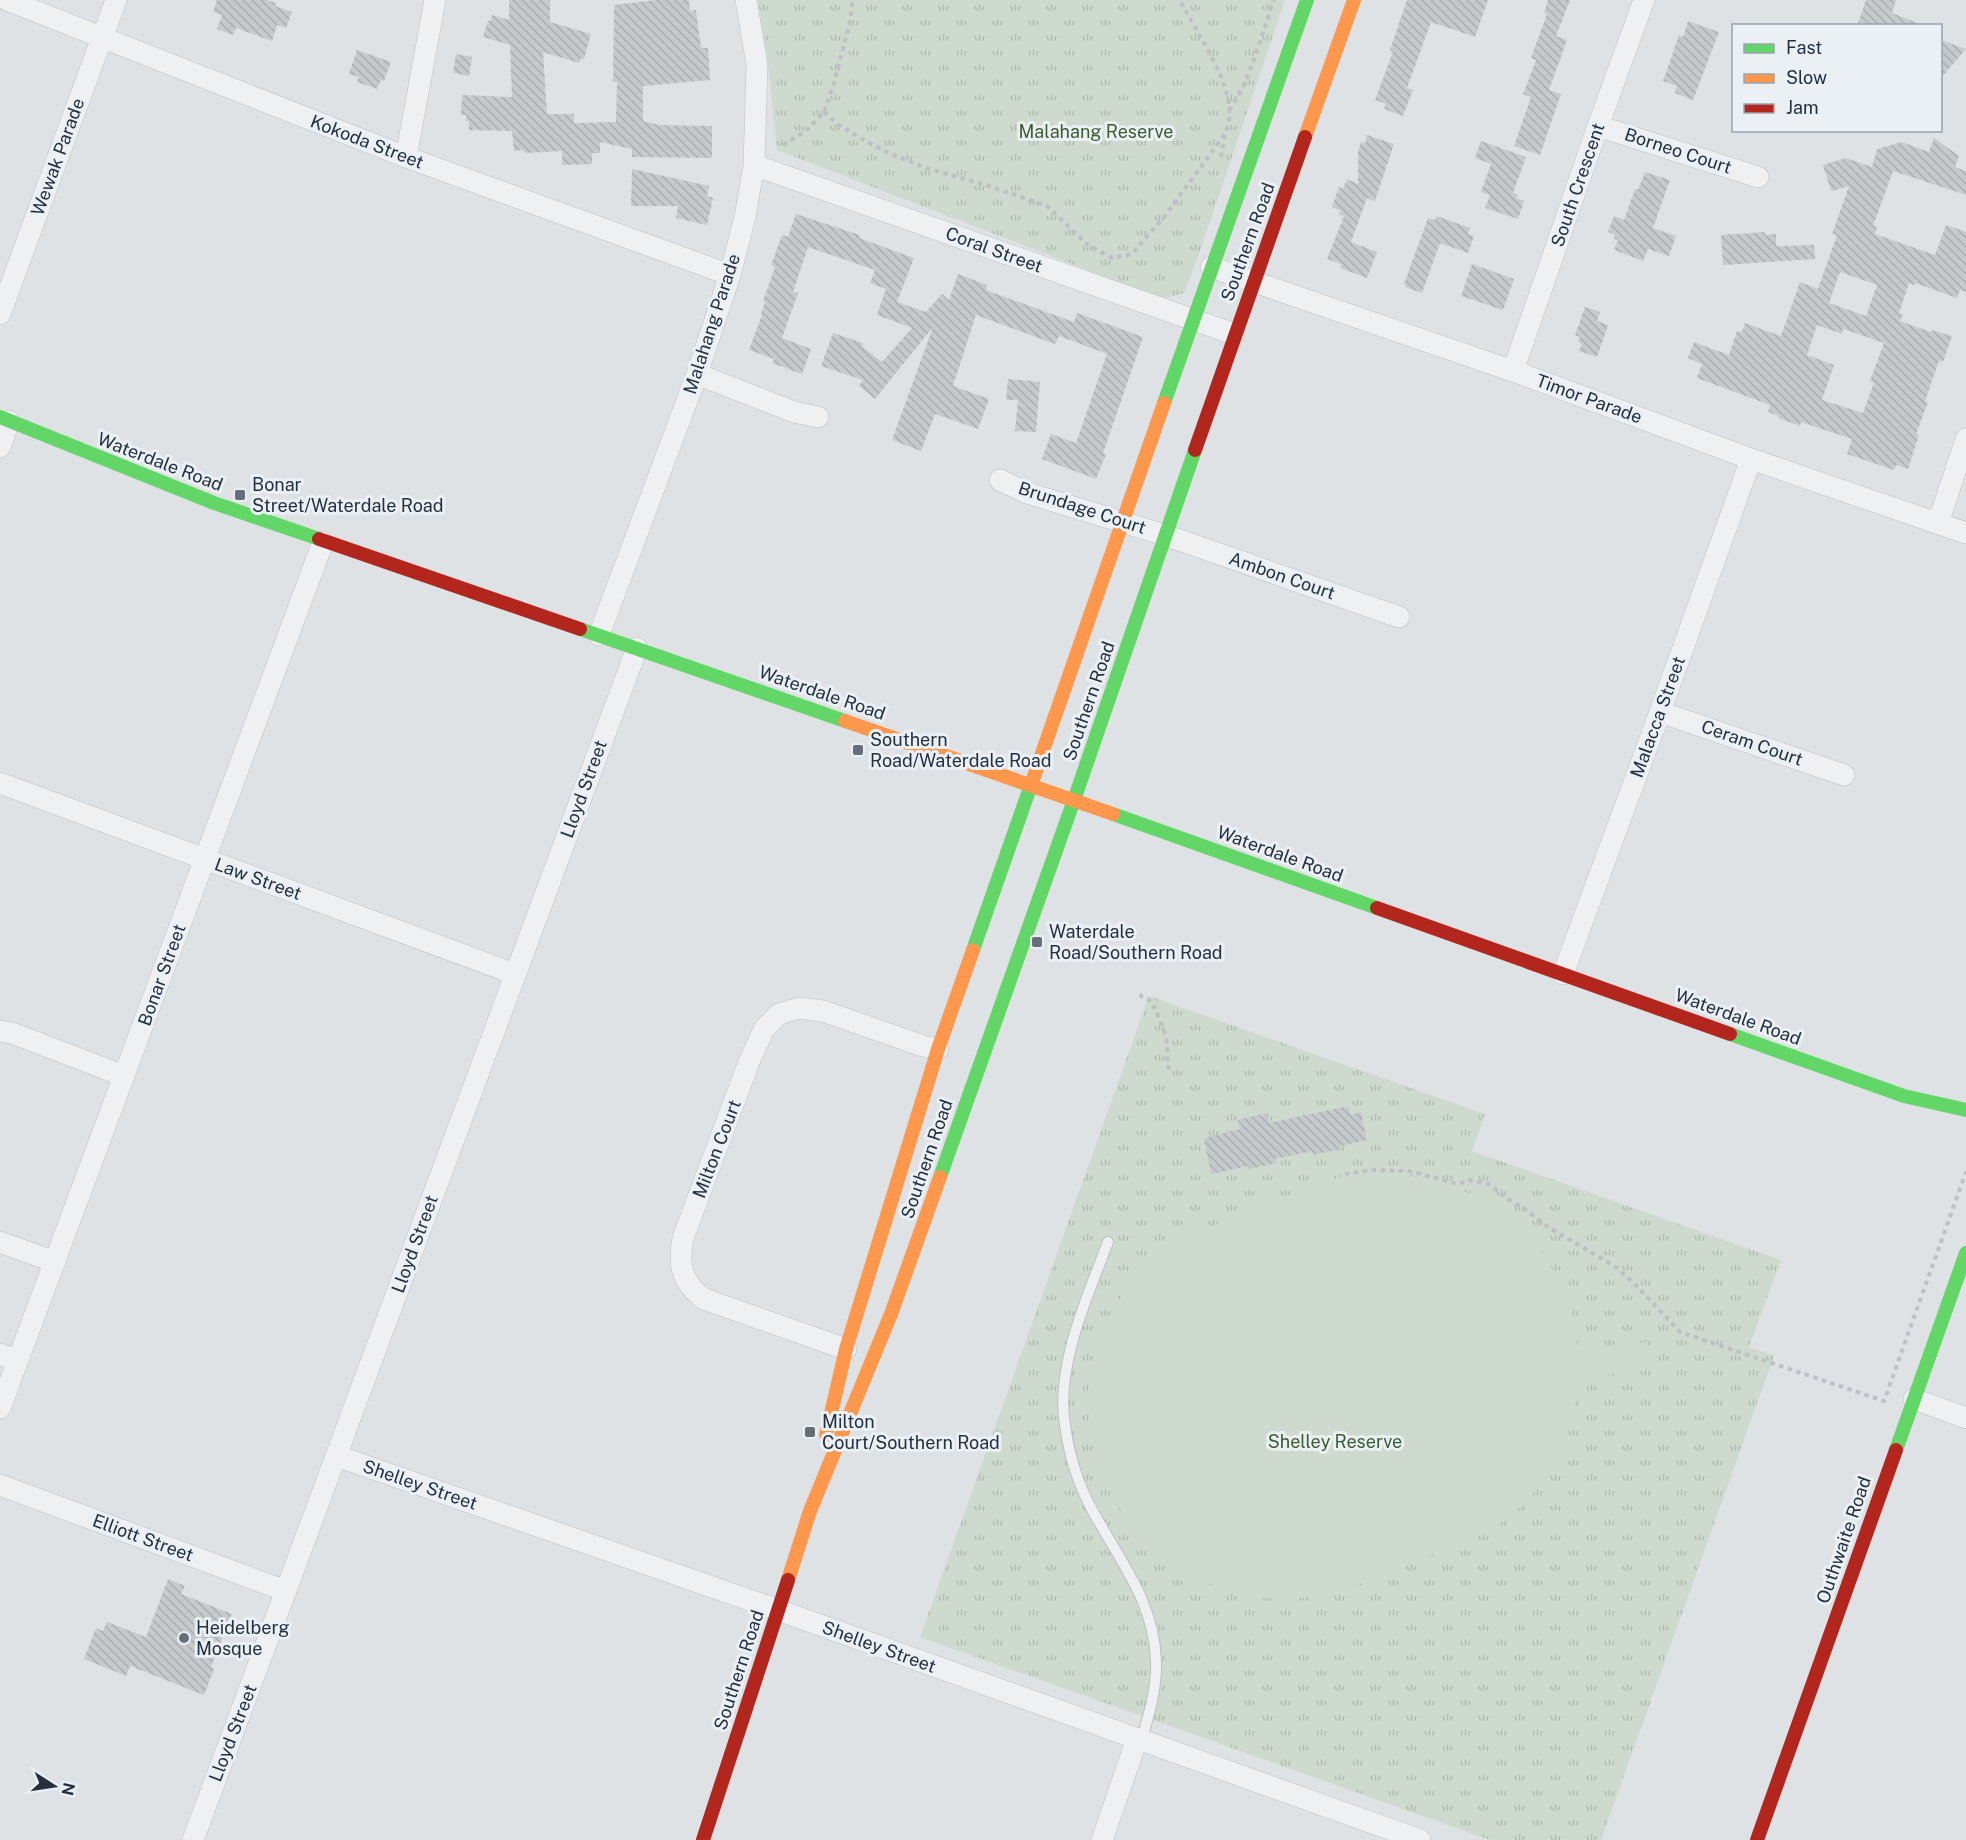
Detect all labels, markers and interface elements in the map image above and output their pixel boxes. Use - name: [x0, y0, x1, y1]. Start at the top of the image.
- legend: [1732, 24, 1942, 132]
- text: Fast: [1786, 37, 1822, 58]
- text: Slow: [1786, 67, 1827, 88]
- street label: Wewak Parade: [27, 95, 89, 218]
- text: Jam: [1786, 97, 1819, 118]
- street label: Kokoda Street: [308, 110, 427, 173]
- street label: South Crescent: [1546, 120, 1609, 250]
- park label: Malahang Reserve: [1018, 121, 1174, 142]
- street label: Borneo Court: [1622, 123, 1734, 178]
- street label: Southern Road: [1216, 180, 1279, 304]
- street label: Coral Street: [943, 222, 1046, 277]
- street label: Malahang Parade: [679, 251, 744, 397]
- street label: Timor Parade: [1533, 370, 1645, 427]
- street label: Waterdale Road: [95, 428, 226, 495]
- place label: Bonar Street/Waterdale Road: [252, 474, 443, 516]
- street label: Brundage Court: [1016, 477, 1149, 538]
- marker: Bonar Street/Waterdale Road: [233, 488, 247, 502]
- street label: Ambon Court: [1226, 548, 1338, 604]
- street label: Southern Road: [1058, 638, 1119, 763]
- street label: Malacca Street: [1626, 653, 1689, 780]
- street label: Waterdale Road: [756, 661, 888, 724]
- street label: Ceram Court: [1699, 715, 1806, 770]
- place label: Southern Road/Waterdale Road: [870, 729, 1052, 771]
- street label: Lloyd Street: [556, 737, 611, 841]
- marker: Southern Road/Waterdale Road: [851, 743, 865, 757]
- street label: Waterdale Road: [1214, 821, 1346, 886]
- street label: Law Street: [212, 853, 304, 904]
- street label: Bonar Street: [133, 921, 190, 1029]
- place label: Waterdale Road/Southern Road: [1049, 921, 1223, 963]
- marker: Waterdale Road/Southern Road: [1030, 935, 1044, 949]
- street label: Waterdale Road: [1672, 984, 1804, 1049]
- street label: Southern Road: [896, 1096, 957, 1221]
- street label: Milton Court: [688, 1097, 745, 1201]
- street label: Lloyd Street: [387, 1192, 442, 1296]
- place label: Milton Court/Southern Road: [822, 1411, 1000, 1453]
- marker: Milton Court/Southern Road: [803, 1425, 817, 1439]
- park label: Shelley Reserve: [1268, 1431, 1402, 1452]
- street label: Shelley Street: [360, 1455, 480, 1514]
- street label: Outhwaite Road: [1812, 1474, 1875, 1606]
- street label: Elliott Street: [90, 1510, 196, 1565]
- street label: Southern Road: [709, 1607, 768, 1732]
- street label: Shelley Street: [819, 1616, 939, 1677]
- place label: Heidelberg Mosque: [196, 1617, 290, 1659]
- marker: Heidelberg Mosque: [177, 1631, 191, 1645]
- street label: Lloyd Street: [204, 1681, 261, 1784]
- north arrow: [24, 1756, 84, 1816]
- text: N: [58, 1781, 79, 1797]

